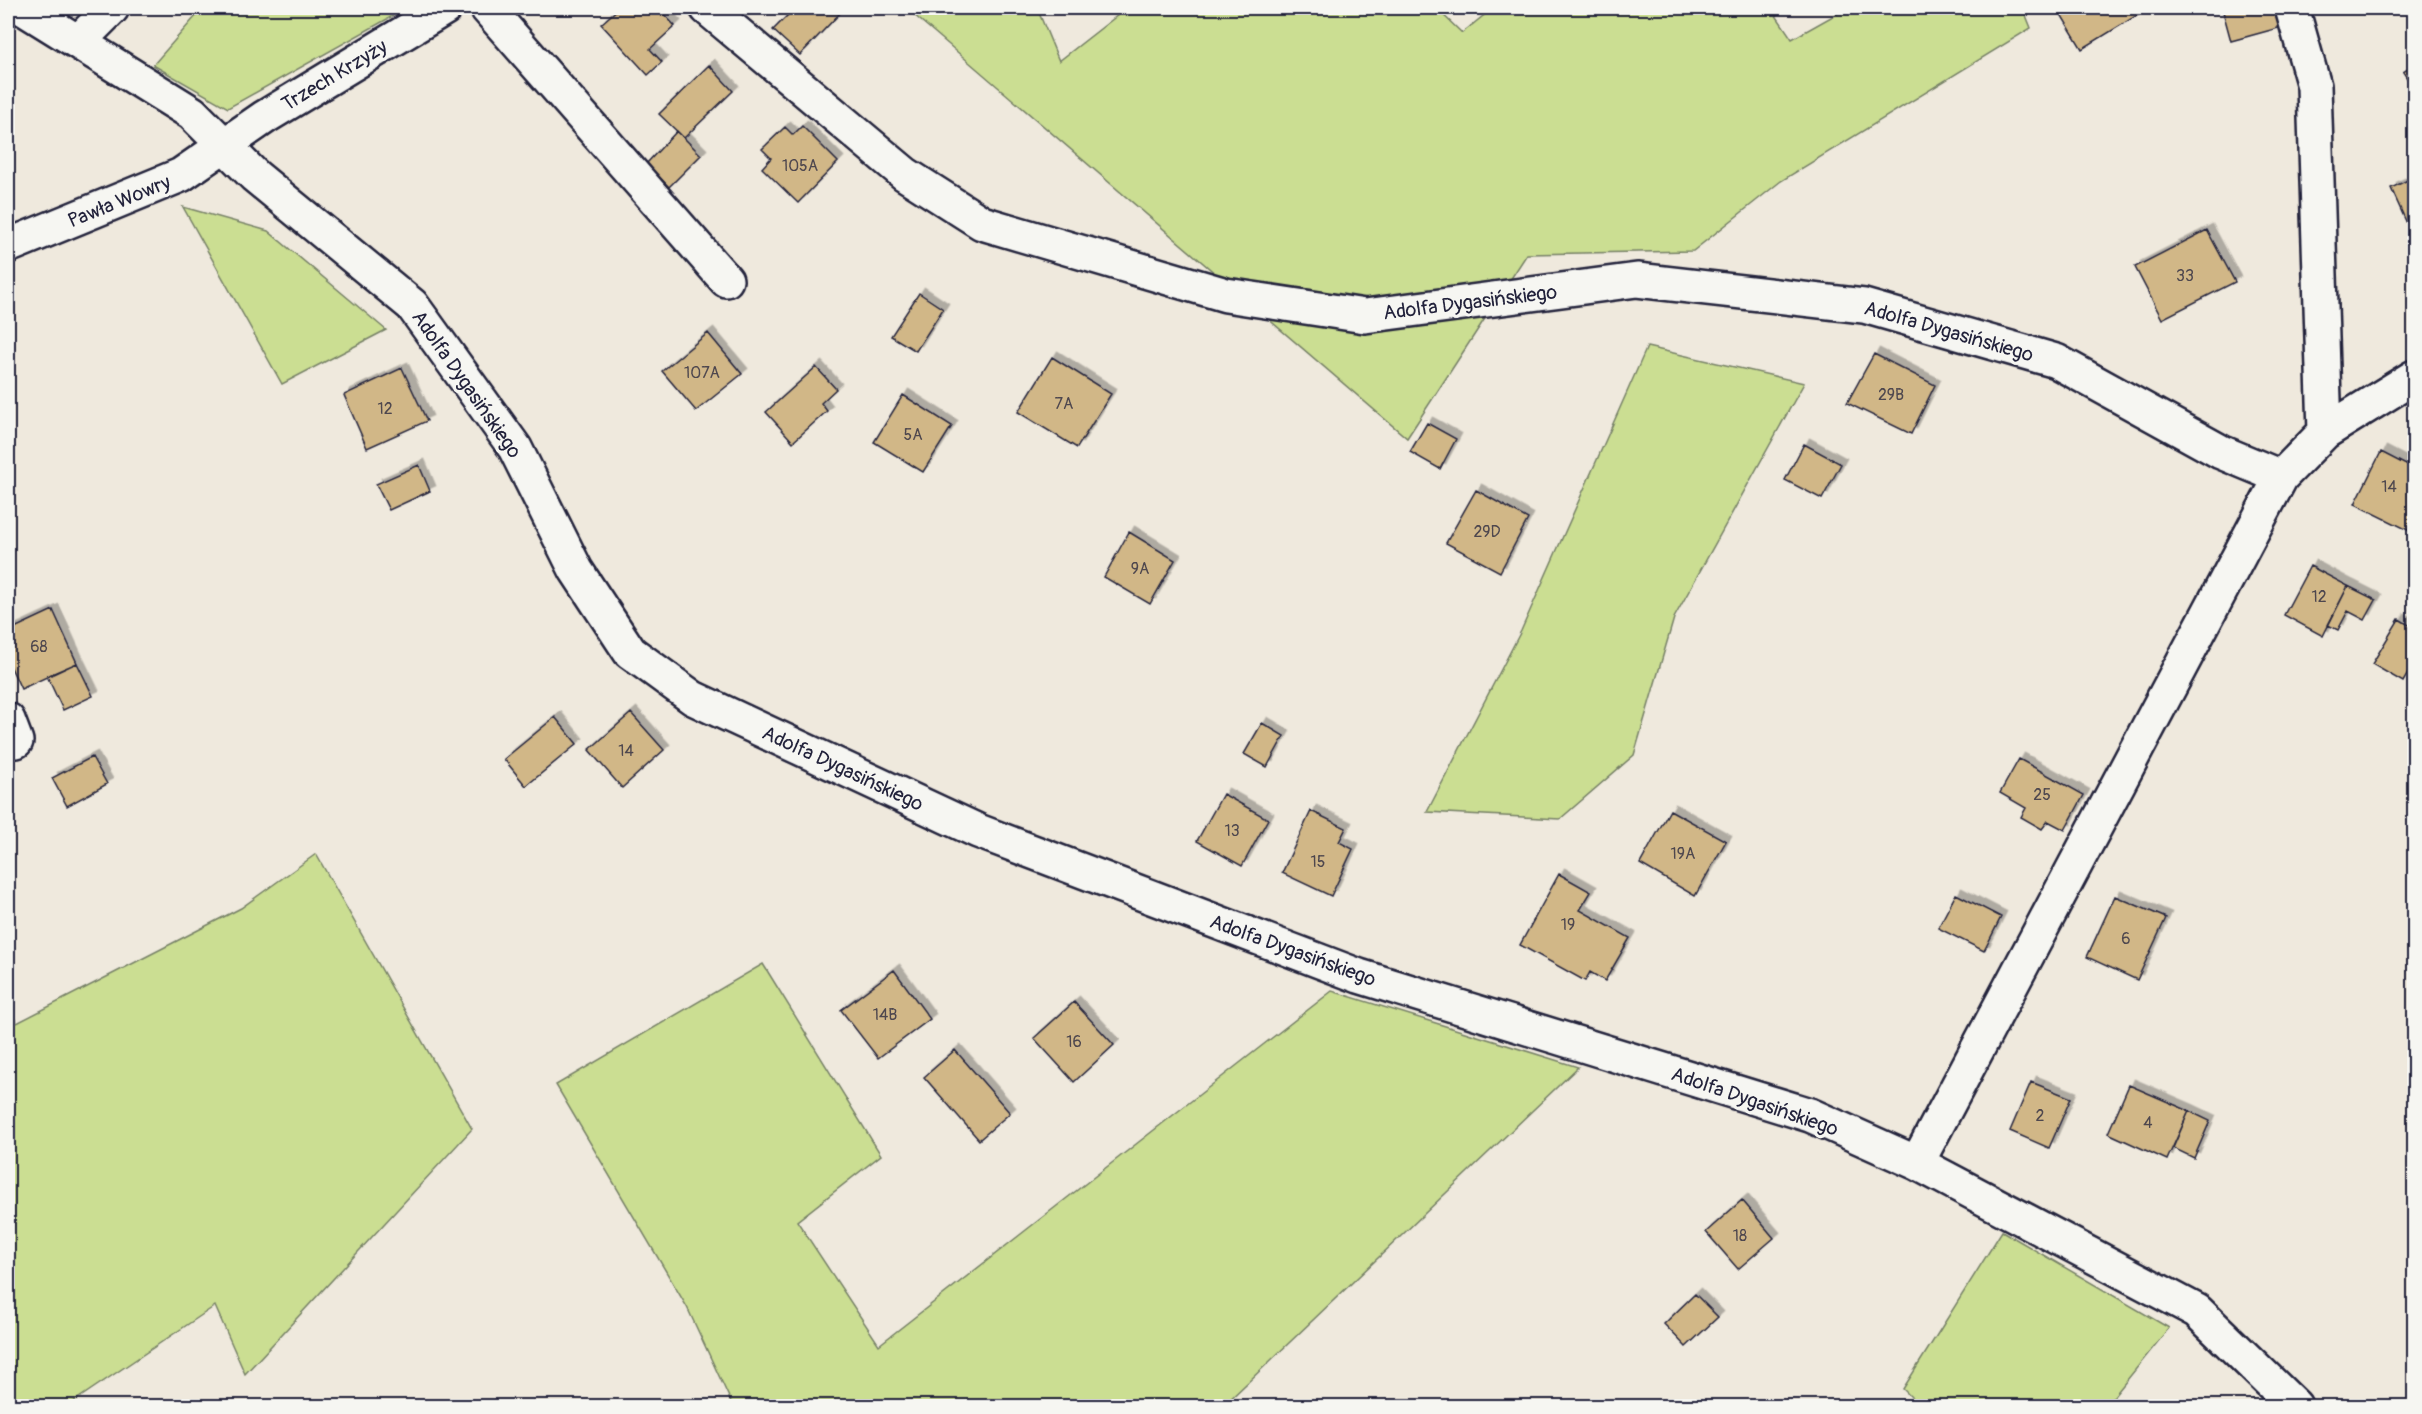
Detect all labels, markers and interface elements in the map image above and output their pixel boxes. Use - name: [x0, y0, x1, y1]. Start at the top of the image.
- street label: Trzech Krzyży: [277, 34, 392, 117]
- house number: 105A: [782, 156, 818, 176]
- street label: Pawła Wowry: [64, 169, 175, 233]
- house number: 33: [2176, 266, 2194, 286]
- street label: Adolfa Dygasińskiego: [1382, 279, 1559, 326]
- street label: Adolfa Dygasińskiego: [1861, 295, 2037, 368]
- street label: Adolfa Dygasińskiego: [406, 306, 527, 463]
- house number: 107A: [684, 363, 720, 383]
- house number: 29B: [1878, 385, 1904, 405]
- house number: 7A: [1055, 394, 1073, 414]
- house number: 12: [377, 399, 393, 419]
- house number: 5A: [903, 425, 923, 445]
- house number: 14: [2381, 477, 2397, 497]
- house number: 29D: [1473, 522, 1501, 542]
- house number: 9A: [1131, 559, 1149, 579]
- house number: 12: [2311, 587, 2327, 607]
- house number: 68: [30, 637, 48, 657]
- street label: Adolfa Dygasińskiego: [758, 720, 928, 817]
- house number: 14: [618, 741, 634, 761]
- house number: 25: [2033, 785, 2051, 805]
- house number: 13: [1224, 821, 1240, 841]
- house number: 19A: [1671, 844, 1695, 864]
- house number: 15: [1311, 852, 1325, 872]
- street label: Adolfa Dygasińskiego: [1206, 909, 1379, 992]
- house number: 19: [1561, 915, 1575, 935]
- house number: 6: [2121, 929, 2131, 949]
- house number: 14B: [873, 1005, 897, 1025]
- house number: 16: [1066, 1032, 1082, 1052]
- street label: Adolfa Dygasińskiego: [1668, 1061, 1842, 1142]
- house number: 2: [2036, 1106, 2045, 1126]
- house number: 4: [2143, 1113, 2153, 1133]
- house number: 18: [1733, 1226, 1747, 1246]

